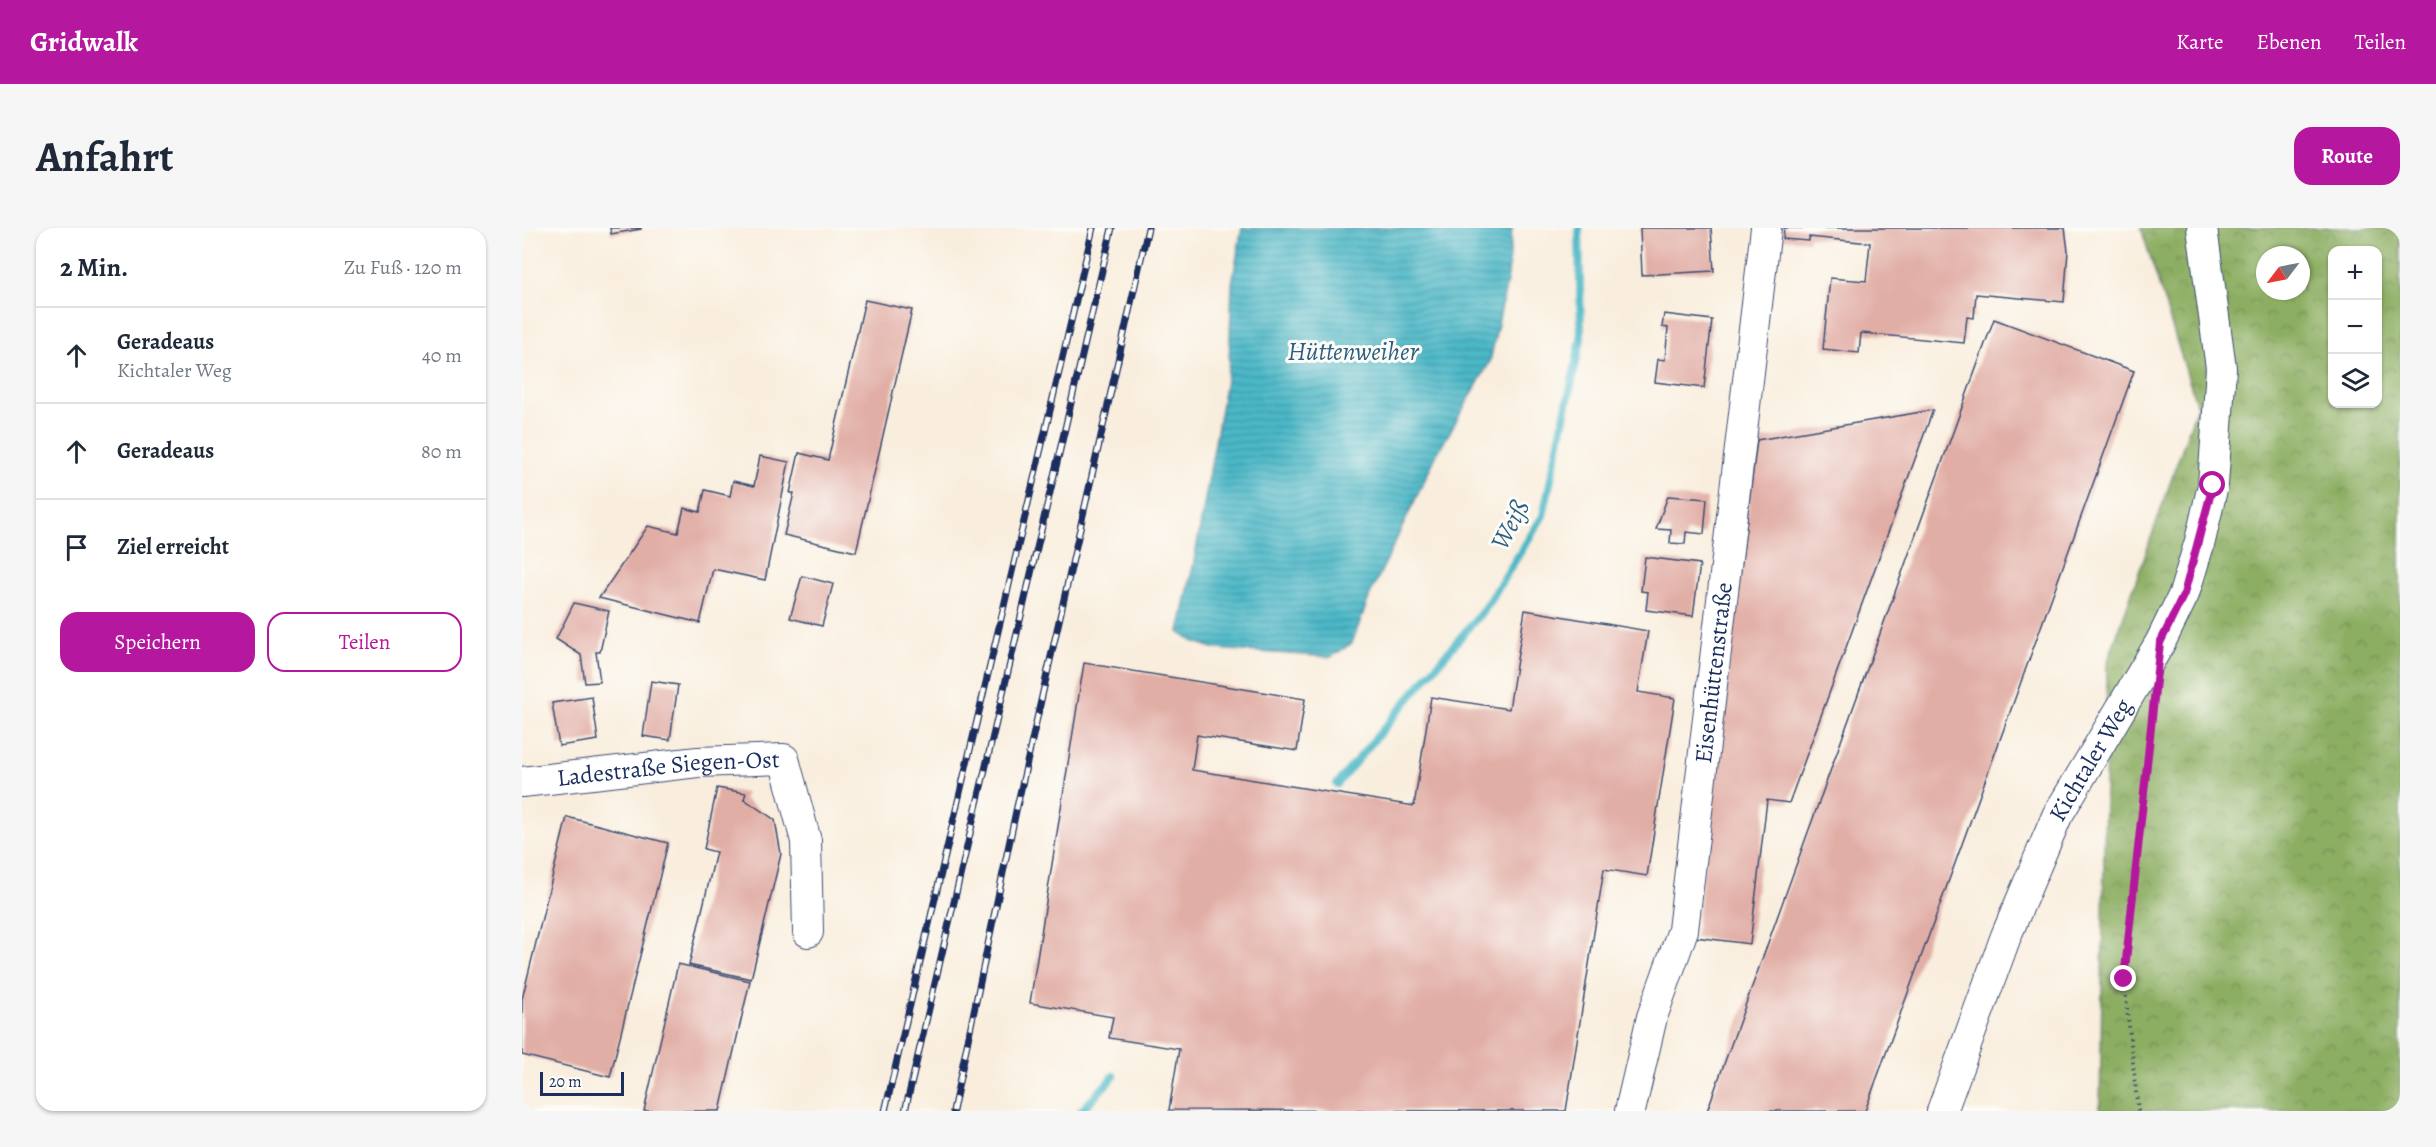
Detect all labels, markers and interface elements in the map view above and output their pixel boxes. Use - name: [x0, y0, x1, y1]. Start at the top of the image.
- text: Gridwalk: [30, 23, 138, 61]
- text: Karte: [2176, 28, 2224, 56]
- text: Ebenen: [2257, 28, 2321, 56]
- text: Teilen: [2354, 28, 2406, 56]
- button: Route: [2294, 127, 2400, 185]
- text: Anfahrt: [36, 128, 173, 185]
- north arrow: [2256, 246, 2310, 300]
- map controls: [2328, 246, 2382, 408]
- button: +: [2328, 246, 2382, 300]
- text: 2 Min.: [60, 250, 128, 285]
- text: Zu Fuß · 120 m: [344, 254, 462, 281]
- button: −: [2328, 300, 2382, 354]
- text: Geradeaus: [117, 327, 214, 357]
- water label: Hüttenweiher: [1288, 334, 1419, 369]
- icon: ahead: [60, 339, 93, 372]
- text: 40 m: [422, 342, 462, 369]
- button: layers: [2328, 354, 2382, 408]
- text: Kichtaler Weg: [117, 357, 232, 384]
- icon: ahead: [60, 435, 93, 468]
- text: Geradeaus: [117, 436, 214, 466]
- text: 80 m: [421, 438, 462, 465]
- route start: [2199, 471, 2225, 497]
- water label: Weiß: [1482, 494, 1538, 556]
- icon: arrive: [60, 531, 93, 564]
- text: Ziel erreicht: [117, 532, 229, 562]
- street label: Eisenhüttenstraße: [1687, 580, 1740, 765]
- button: Speichern: [60, 612, 255, 672]
- button: Teilen: [267, 612, 462, 672]
- street label: Kichtaler Weg: [2041, 693, 2139, 827]
- street label: Ladestraße Siegen-Ost: [555, 743, 780, 794]
- route end: [2110, 965, 2136, 991]
- scale bar: [540, 1069, 624, 1096]
- text: 20 m: [549, 1071, 582, 1093]

